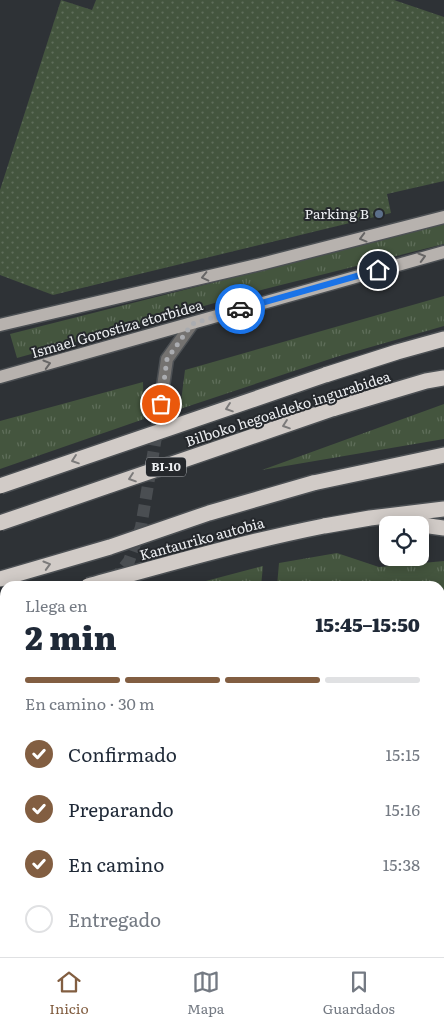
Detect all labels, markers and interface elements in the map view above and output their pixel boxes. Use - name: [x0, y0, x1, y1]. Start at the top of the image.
- place label: Parking B: [305, 203, 369, 223]
- marker: Parking B: [373, 208, 385, 220]
- one-way arrow: [359, 232, 367, 242]
- pin: [357, 249, 399, 291]
- one-way arrow: [418, 253, 426, 263]
- icon: home: [364, 256, 392, 284]
- one-way arrow: [201, 271, 210, 282]
- courier: [215, 284, 265, 334]
- street label: Ismael Gorostiza etorbidea: [29, 294, 205, 362]
- icon: car: [226, 295, 254, 323]
- one-way arrow: [43, 360, 51, 370]
- street label: Bilboko hegoaldeko ingurabidea: [183, 365, 393, 451]
- pin: [140, 383, 182, 425]
- icon: bag: [147, 390, 175, 418]
- one-way arrow: [225, 402, 234, 412]
- one-way arrow: [282, 419, 291, 429]
- one-way arrow: [72, 455, 80, 465]
- road number: BI-10: [146, 458, 186, 477]
- one-way arrow: [129, 472, 137, 482]
- street label: Kantauriko autobia: [137, 512, 267, 564]
- map controls: [379, 516, 429, 566]
- button: locate: [379, 516, 429, 566]
- one-way arrow: [42, 561, 50, 571]
- text: Llega en: [25, 593, 88, 617]
- text: 15:45–15:50: [315, 610, 420, 638]
- text: 2 min: [25, 612, 117, 660]
- text: En camino · 30 m: [25, 691, 155, 715]
- icon: check: [25, 740, 53, 768]
- text: Confirmado: [68, 740, 177, 768]
- text: 15:15: [385, 742, 420, 766]
- icon: check: [25, 795, 53, 823]
- text: Preparando: [68, 795, 174, 823]
- text: 15:16: [385, 797, 420, 821]
- icon: check: [25, 850, 53, 878]
- text: En camino: [68, 850, 164, 878]
- text: 15:38: [383, 852, 420, 876]
- text: Entregado: [68, 905, 161, 933]
- tab: Inicio: [49, 968, 89, 1018]
- tab: Mapa: [187, 968, 224, 1018]
- tab: Guardados: [323, 968, 395, 1018]

